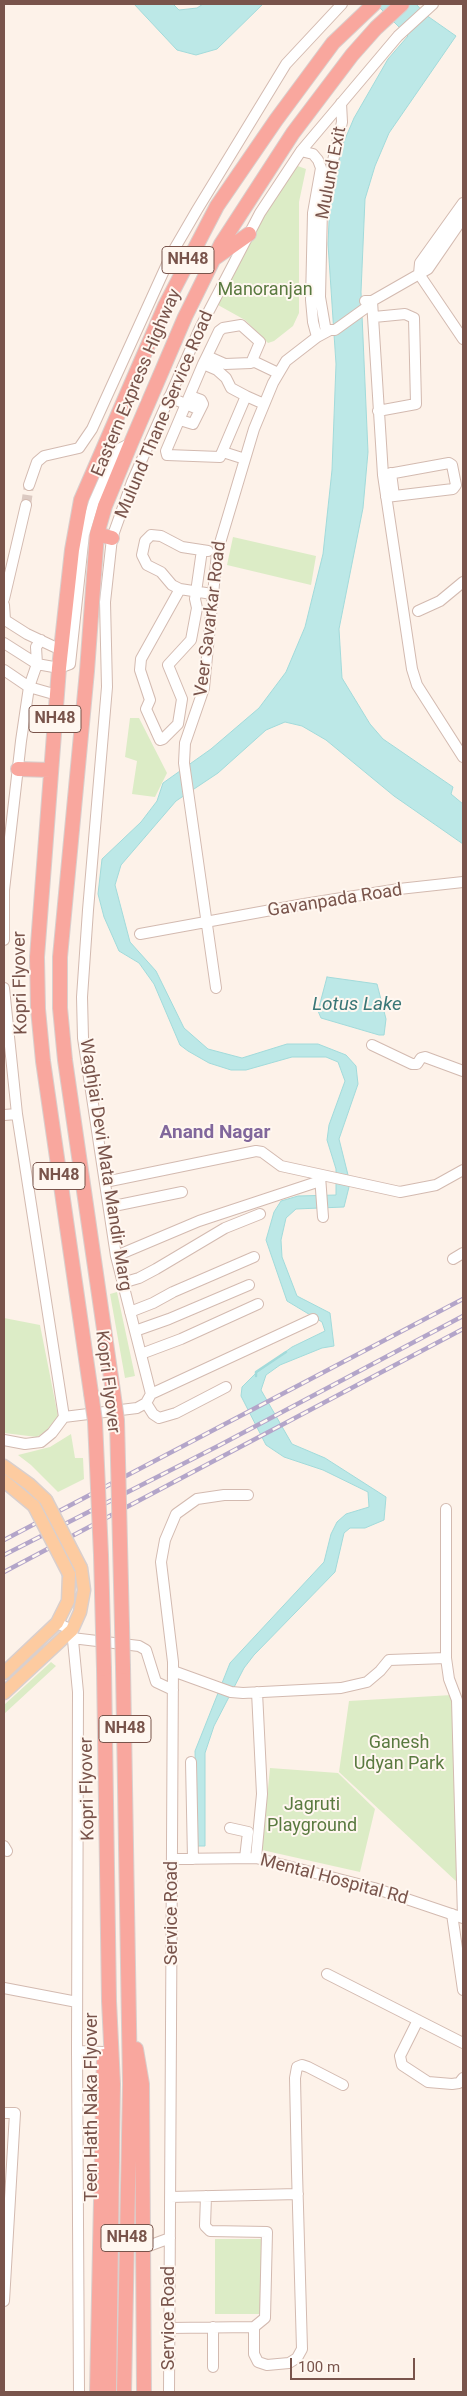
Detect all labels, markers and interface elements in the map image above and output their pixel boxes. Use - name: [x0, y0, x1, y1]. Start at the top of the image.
- street label: Mulund Exit: [312, 125, 352, 221]
- road number: NH48: [162, 246, 214, 274]
- park label: Manoranjan: [217, 279, 313, 301]
- street label: Eastern Express Highway: [88, 286, 186, 480]
- street label: Mulund Thane Service Road: [111, 308, 219, 522]
- street label: Veer Savarkar Road: [191, 540, 231, 698]
- road number: NH48: [29, 706, 81, 732]
- street label: Gavanpada Road: [266, 880, 404, 922]
- street label: Kopri Flyover: [9, 931, 33, 1035]
- water label: Lotus Lake: [312, 994, 402, 1016]
- street label: Waghjai Devi Mata Mandir Marg: [74, 1037, 136, 1293]
- district label: Anand Nagar: [160, 1122, 270, 1144]
- road number: NH48: [33, 1162, 85, 1190]
- street label: Kopri Flyover: [90, 1329, 124, 1435]
- road number: NH48: [99, 1716, 151, 1742]
- park label: Ganesh Udyan Park: [354, 1732, 444, 1775]
- street label: Kopri Flyover: [76, 1737, 100, 1841]
- park label: Jagruti Playground: [267, 1794, 357, 1836]
- street label: Mental Hospital Rd: [258, 1850, 410, 1910]
- street label: Service Road: [161, 1861, 183, 1965]
- street label: Teen Hath Naka Flyover: [81, 2012, 103, 2202]
- road number: NH48: [101, 2224, 153, 2252]
- street label: Service Road: [158, 2266, 180, 2370]
- scale bar: [292, 2348, 417, 2380]
- text: 100 m: [298, 2358, 340, 2376]

